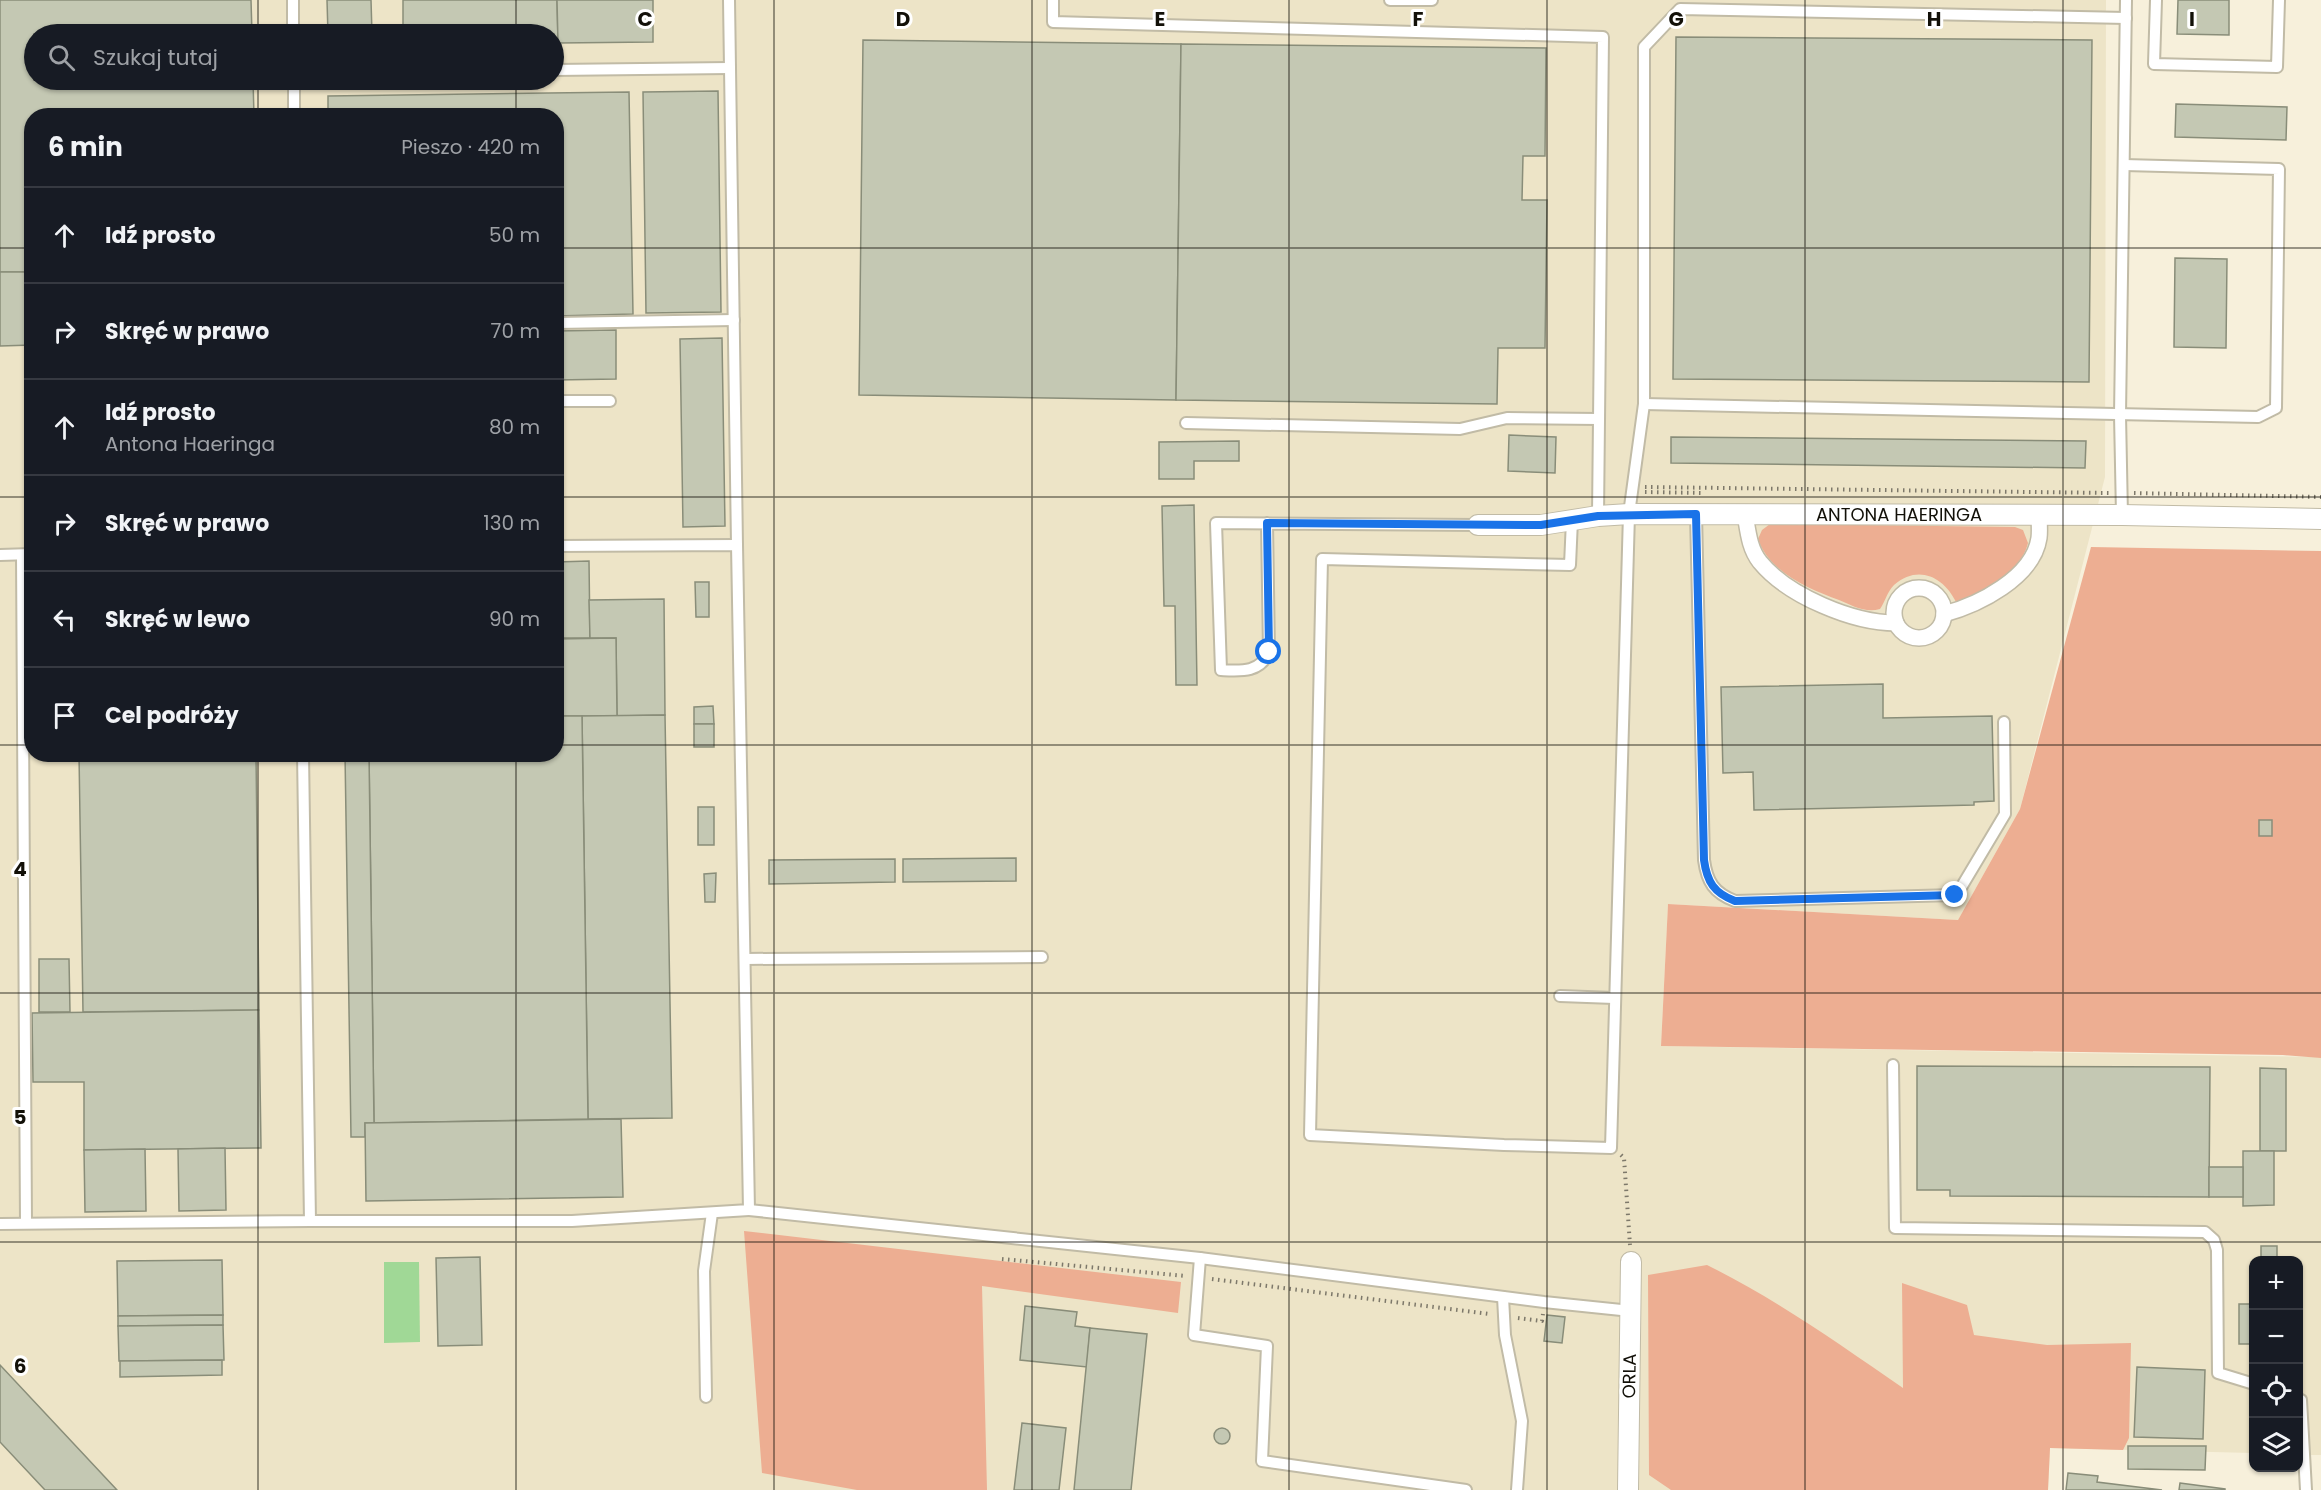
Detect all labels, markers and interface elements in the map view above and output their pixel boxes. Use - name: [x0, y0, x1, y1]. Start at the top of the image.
- text: C: [637, 5, 653, 33]
- text: D: [896, 5, 910, 33]
- text: E: [1155, 5, 1165, 33]
- text: F: [1413, 5, 1424, 33]
- text: G: [1668, 5, 1684, 33]
- text: H: [1927, 5, 1941, 33]
- text: I: [2189, 5, 2195, 33]
- search box: [24, 24, 564, 90]
- icon: search: [45, 41, 78, 74]
- text: Szukaj tutaj: [93, 42, 218, 73]
- text: 6 min: [48, 129, 123, 165]
- text: Pieszo · 420 m: [401, 133, 540, 161]
- icon: ahead: [48, 219, 81, 252]
- text: Idź prosto: [105, 220, 216, 251]
- text: 50 m: [489, 221, 540, 249]
- icon: right: [48, 315, 81, 348]
- text: Skręć w prawo: [105, 316, 269, 347]
- text: 70 m: [491, 317, 540, 345]
- text: Idź prosto: [105, 397, 216, 428]
- icon: ahead: [48, 411, 81, 444]
- text: 80 m: [489, 413, 540, 441]
- text: Antona Haeringa: [105, 430, 275, 458]
- street label: ANTONA HAERINGA: [1816, 502, 1982, 527]
- icon: right: [48, 507, 81, 540]
- text: Skręć w prawo: [105, 508, 269, 539]
- text: 130 m: [483, 509, 540, 537]
- icon: left: [48, 603, 81, 636]
- text: Skręć w lewo: [105, 604, 250, 635]
- text: 90 m: [489, 605, 540, 633]
- route start: [1255, 638, 1281, 664]
- icon: arrive: [48, 699, 81, 732]
- text: Cel podróży: [105, 700, 239, 731]
- text: 4: [13, 855, 27, 883]
- route end: [1941, 881, 1967, 907]
- text: 5: [14, 1103, 27, 1131]
- map controls: [2249, 1256, 2303, 1472]
- button: +: [2249, 1256, 2303, 1310]
- button: −: [2249, 1310, 2303, 1364]
- text: 6: [14, 1352, 26, 1380]
- street label: ORLA: [1616, 1353, 1642, 1399]
- button: locate: [2249, 1364, 2303, 1418]
- button: layers: [2249, 1418, 2303, 1472]

